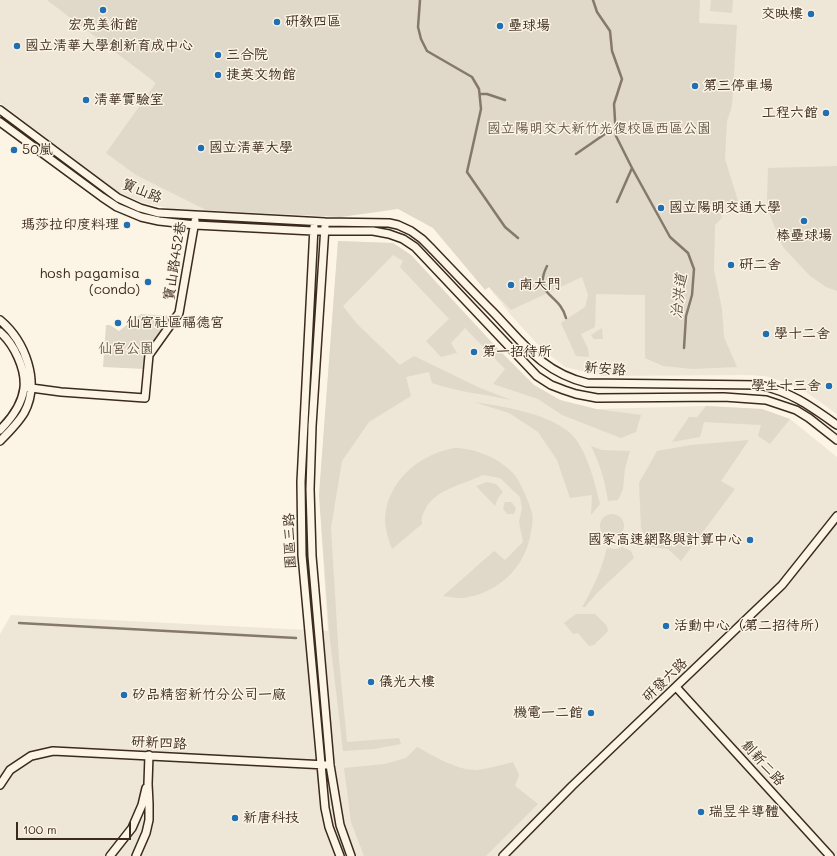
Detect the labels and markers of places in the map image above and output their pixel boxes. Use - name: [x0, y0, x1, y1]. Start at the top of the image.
- marker: 宏亮美術館: [98, 5, 108, 15]
- place label: 交映樓: [761, 6, 803, 22]
- marker: 交映樓: [806, 9, 816, 19]
- place label: 研教四區: [285, 14, 341, 30]
- place label: 宏亮美術館: [68, 17, 138, 33]
- marker: 研教四區: [272, 17, 282, 27]
- place label: 壘球場: [508, 18, 550, 34]
- marker: 壘球場: [495, 21, 505, 31]
- place label: 國立清華大學創新育成中心: [25, 38, 193, 54]
- marker: 國立清華大學創新育成中心: [12, 41, 22, 51]
- place label: 三合院: [226, 47, 268, 63]
- marker: 三合院: [213, 50, 223, 60]
- place label: 捷英文物館: [226, 67, 296, 83]
- marker: 捷英文物館: [213, 70, 223, 80]
- place label: 第三停車場: [703, 78, 773, 94]
- marker: 第三停車場: [690, 81, 700, 91]
- place label: 清華實驗室: [94, 92, 164, 108]
- marker: 清華實驗室: [81, 95, 91, 105]
- place label: 工程六館: [762, 105, 818, 121]
- marker: 工程六館: [821, 108, 831, 118]
- place label: 國立清華大學: [209, 140, 293, 156]
- place label: 50嵐: [22, 142, 53, 158]
- marker: 國立清華大學: [196, 143, 206, 153]
- marker: 50嵐: [9, 145, 19, 155]
- place label: 國立陽明交通大學: [669, 200, 781, 216]
- marker: 國立陽明交通大學: [656, 203, 666, 213]
- marker: 棒壘球場: [799, 216, 809, 226]
- place label: 瑪莎拉印度料理: [21, 217, 119, 233]
- marker: 瑪莎拉印度料理: [122, 220, 132, 230]
- place label: 棒壘球場: [776, 228, 832, 244]
- place label: 研二舍: [739, 257, 781, 273]
- marker: 研二舍: [726, 260, 736, 270]
- place label: hosh pagamisa (condo): [39, 266, 140, 298]
- marker: hosh pagamisa (condo): [143, 277, 153, 287]
- place label: 南大門: [519, 277, 561, 293]
- marker: 南大門: [506, 280, 516, 290]
- place label: 仙宮社區福德宮: [126, 315, 224, 331]
- marker: 仙宮社區福德宮: [113, 318, 123, 328]
- place label: 學十二舍: [774, 326, 830, 342]
- marker: 學十二舍: [761, 329, 771, 339]
- place label: 第一招待所: [482, 344, 552, 360]
- marker: 第一招待所: [469, 347, 479, 357]
- place label: 學生十三舍: [751, 378, 821, 394]
- marker: 學生十三舍: [824, 381, 834, 391]
- place label: 國家高速網路與計算中心: [588, 532, 742, 548]
- marker: 國家高速網路與計算中心: [745, 535, 755, 545]
- place label: 活動中心（第二招待所）: [674, 618, 828, 634]
- marker: 活動中心（第二招待所）: [661, 621, 671, 631]
- place label: 儀光大樓: [379, 674, 435, 690]
- marker: 儀光大樓: [366, 677, 376, 687]
- place label: 矽品精密新竹分公司一廠: [132, 687, 286, 703]
- marker: 矽品精密新竹分公司一廠: [119, 690, 129, 700]
- place label: 機電一二館: [513, 705, 583, 721]
- marker: 機電一二館: [586, 708, 596, 718]
- place label: 瑞昱半導體: [709, 804, 779, 820]
- marker: 瑞昱半導體: [696, 807, 706, 817]
- place label: 新唐科技: [243, 810, 299, 826]
- marker: 新唐科技: [230, 813, 240, 823]

